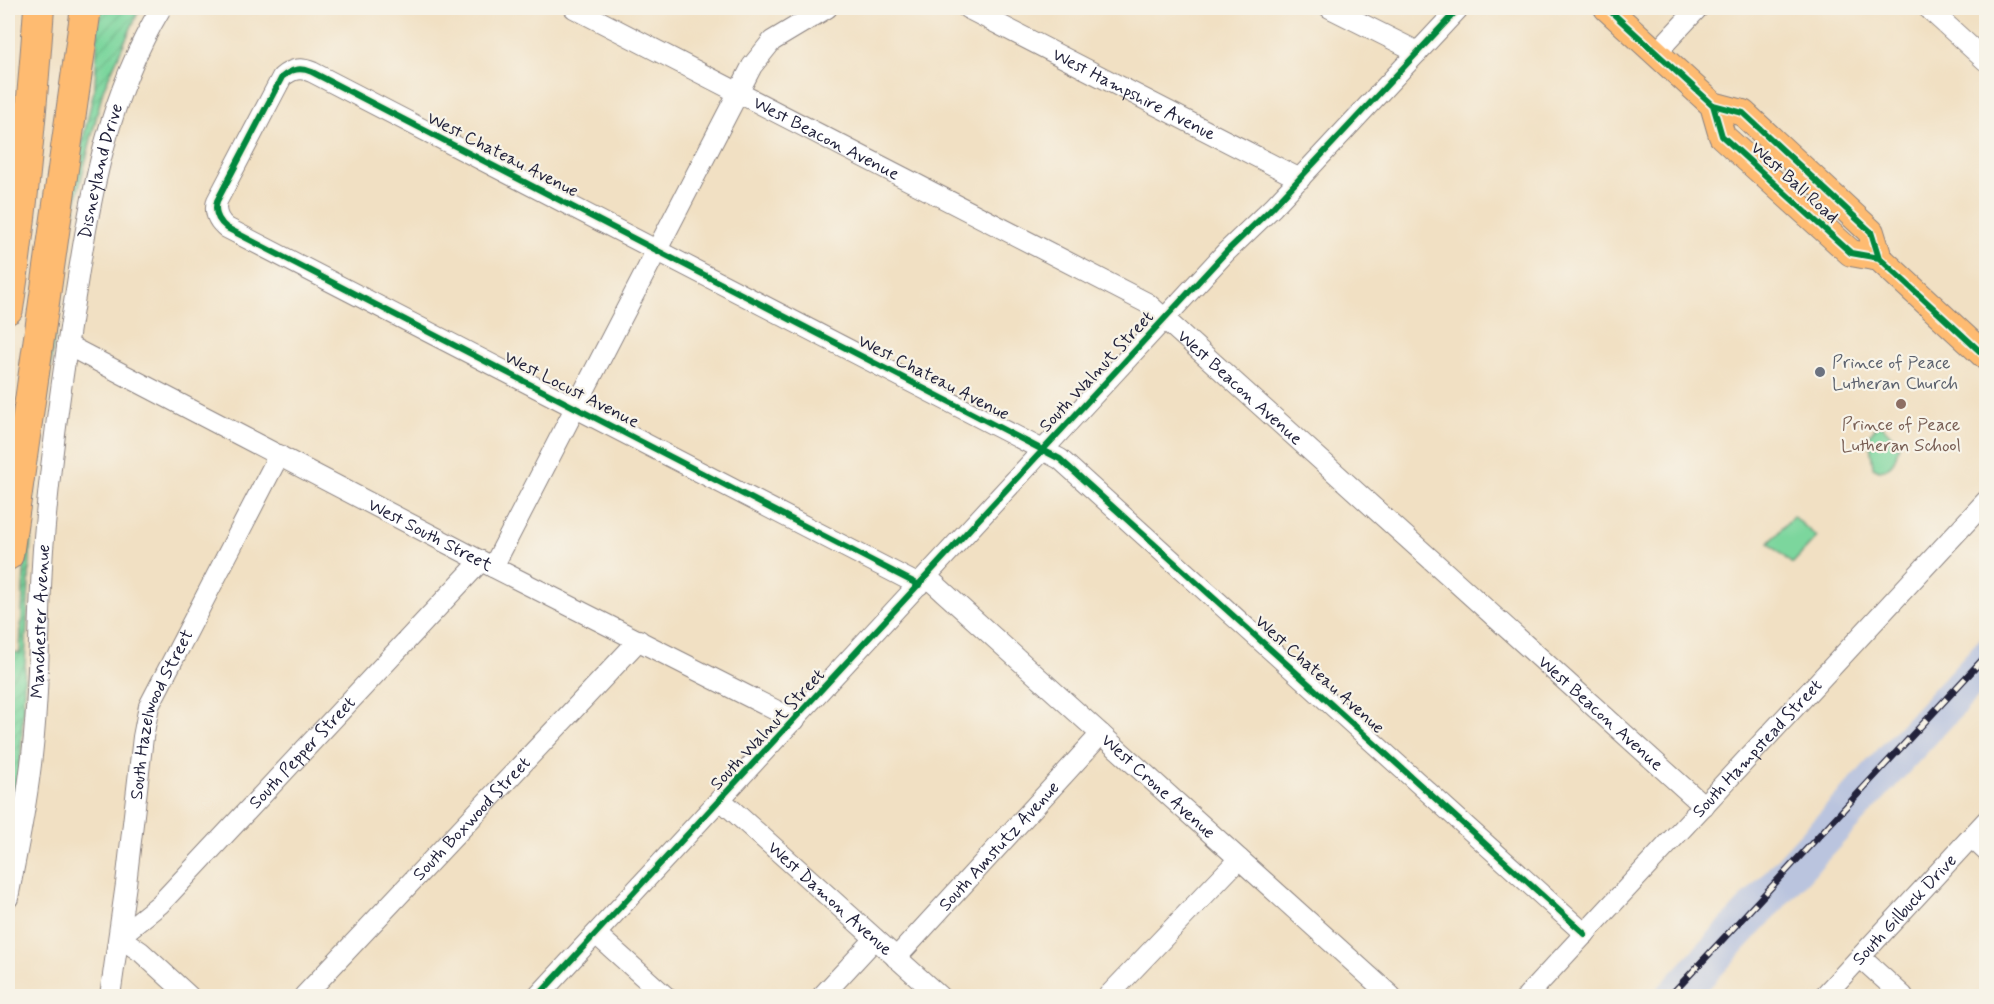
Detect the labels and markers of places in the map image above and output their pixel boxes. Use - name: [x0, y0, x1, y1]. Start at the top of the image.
- place label: Prince of Peace Lutheran Church: [1832, 351, 1958, 396]
- marker: Prince of Peace Lutheran Church: [1813, 365, 1827, 379]
- marker: Prince of Peace Lutheran School: [1894, 397, 1908, 411]
- place label: Prince of Peace Lutheran School: [1841, 413, 1961, 458]

